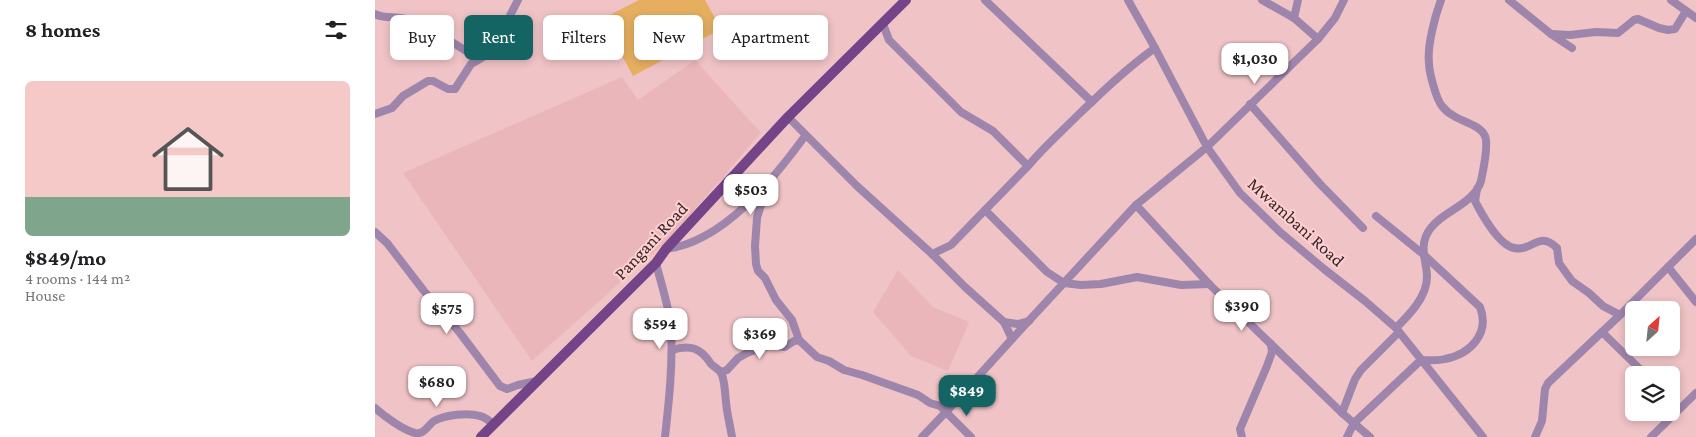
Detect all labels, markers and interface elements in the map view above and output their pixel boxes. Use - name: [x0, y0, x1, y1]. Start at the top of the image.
- chip: Buy: [390, 15, 454, 60]
- chip: Rent: [464, 15, 533, 60]
- chip: Filters: [543, 15, 624, 60]
- chip: New: [634, 15, 703, 60]
- chip: Apartment: [713, 15, 828, 60]
- icon: filters: [322, 16, 350, 44]
- text: 8 homes: [25, 18, 100, 42]
- pin: $1,030: [1214, 42, 1296, 85]
- text: $1,030: [1232, 50, 1278, 67]
- icon: home: [143, 114, 233, 204]
- pin: $503: [721, 174, 781, 216]
- street label: Mwambani Road: [1244, 174, 1349, 271]
- text: $503: [734, 181, 768, 198]
- street label: Pangani Road: [610, 198, 692, 284]
- text: $849/mo: [25, 246, 106, 270]
- text: 4 rooms · 144 m²: [25, 270, 130, 287]
- text: House: [25, 287, 65, 304]
- pin: $390: [1212, 290, 1272, 332]
- pin: $575: [417, 292, 477, 335]
- text: $390: [1225, 297, 1259, 314]
- text: $575: [432, 300, 462, 317]
- north arrow: [1625, 301, 1680, 356]
- map controls: [1625, 301, 1680, 421]
- pin: $594: [630, 308, 690, 350]
- text: $594: [644, 315, 676, 332]
- pin: $369: [730, 318, 790, 360]
- text: $369: [744, 325, 776, 342]
- pin: $680: [407, 366, 467, 408]
- button: layers: [1625, 366, 1680, 421]
- text: $680: [419, 373, 455, 390]
- pin: $849: [937, 374, 997, 417]
- text: $849: [950, 382, 984, 399]

